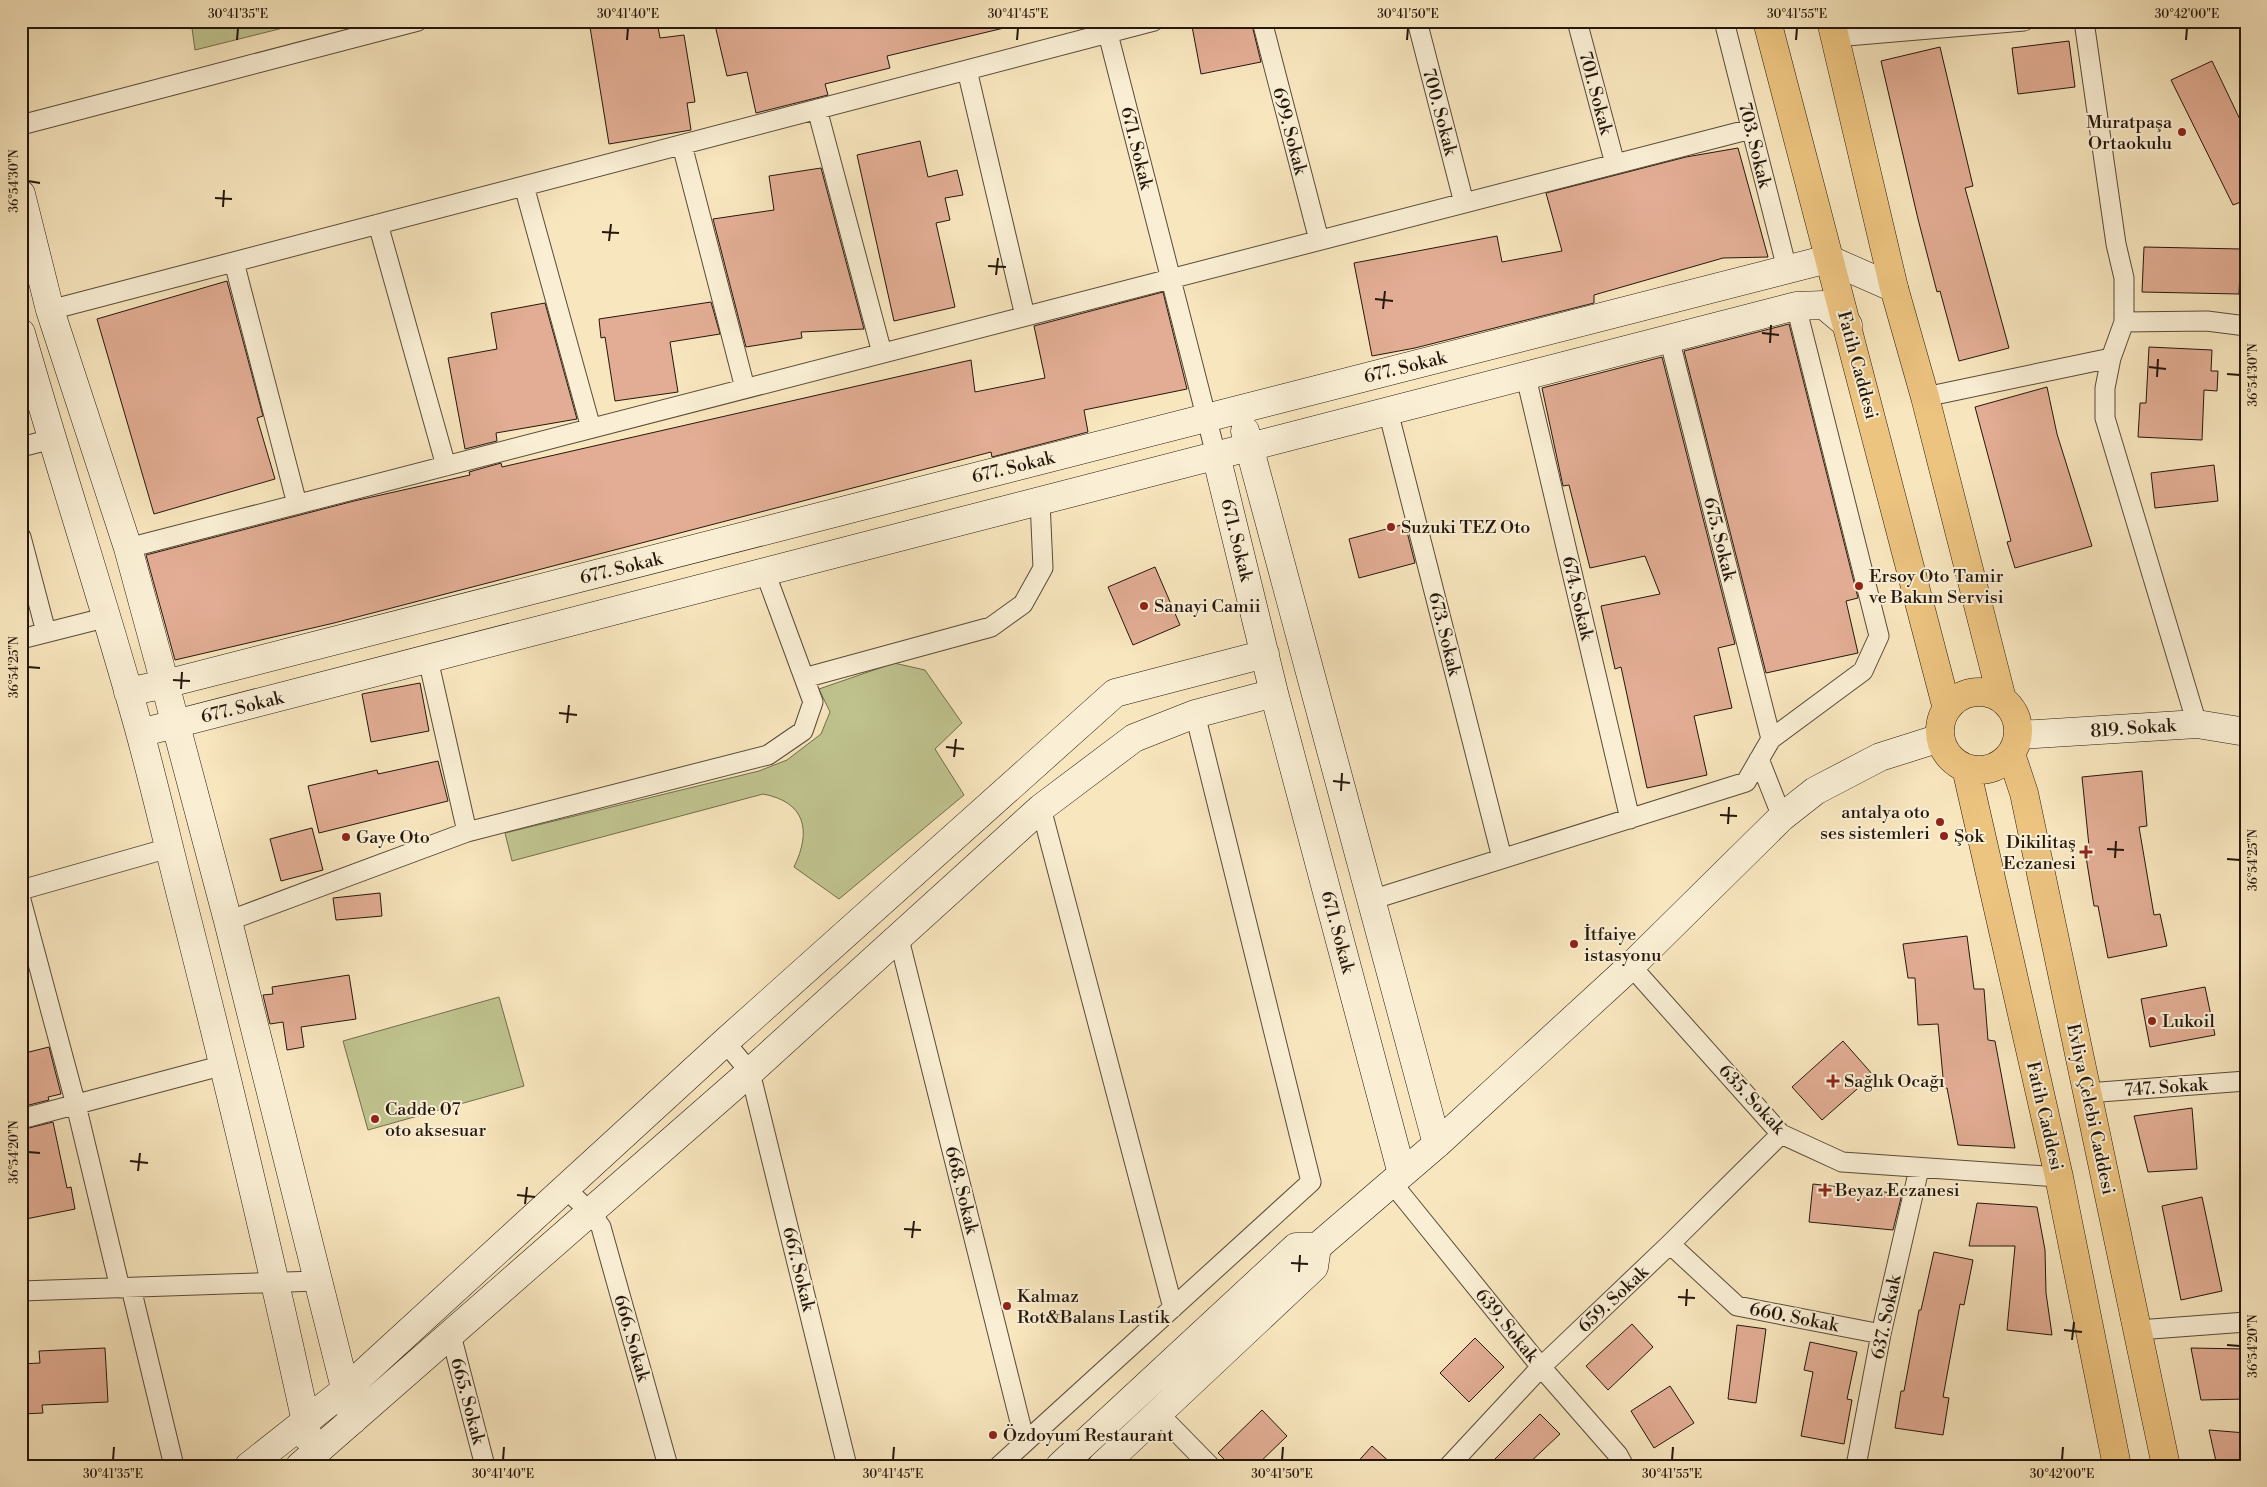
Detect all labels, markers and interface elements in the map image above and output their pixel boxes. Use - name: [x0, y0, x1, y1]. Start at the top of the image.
- text: 30°41'35"E: [208, 7, 268, 22]
- text: 30°41'40"E: [597, 7, 659, 22]
- text: 30°41'45"E: [988, 7, 1048, 22]
- text: 30°41'50"E: [1377, 7, 1439, 22]
- text: 30°41'55"E: [1767, 7, 1827, 22]
- text: 30°42'00"E: [2155, 7, 2219, 22]
- street label: 701. Sokak: [1573, 49, 1618, 139]
- street label: 700. Sokak: [1417, 66, 1463, 160]
- street label: 699. Sokak: [1267, 85, 1313, 179]
- street label: 703. Sokak: [1733, 100, 1777, 192]
- street label: 671. Sokak: [1115, 104, 1158, 193]
- place label: Muratpaşa Ortaokulu: [2086, 111, 2173, 155]
- marker: Muratpaşa Ortaokulu: [2176, 126, 2188, 138]
- text: 36°54'30"N: [7, 149, 22, 213]
- street label: Fatih Caddesi: [1832, 308, 1883, 422]
- text: 36°54'30"N: [2246, 343, 2261, 407]
- street label: 677. Sokak: [1361, 346, 1450, 389]
- street label: 677. Sokak: [969, 446, 1058, 489]
- street label: 675. Sokak: [1698, 495, 1741, 585]
- street label: 671. Sokak: [1215, 496, 1258, 585]
- place label: Suzuki TEZ Oto: [1401, 516, 1530, 539]
- marker: Suzuki TEZ Oto: [1385, 521, 1397, 533]
- street label: 677. Sokak: [577, 547, 666, 590]
- street label: 674. Sokak: [1557, 554, 1599, 644]
- place label: Ersoy Oto Tamir ve Bakım Servisi: [1868, 565, 2004, 609]
- marker: Ersoy Oto Tamir ve Bakım Servisi: [1853, 580, 1865, 592]
- street label: 673. Sokak: [1423, 590, 1466, 680]
- place label: Sanayi Camii: [1154, 595, 1261, 618]
- marker: Sanayi Camii: [1138, 600, 1150, 612]
- text: 36°54'25"N: [7, 636, 22, 698]
- street label: 677. Sokak: [198, 686, 287, 729]
- street label: 819. Sokak: [2090, 714, 2178, 743]
- place label: antalya oto ses sistemleri: [1820, 801, 1930, 845]
- marker: antalya oto ses sistemleri: [1934, 816, 1946, 828]
- place label: Şok: [1954, 825, 1985, 848]
- place label: Gaye Oto: [356, 826, 430, 849]
- text: 36°54'25"N: [2246, 829, 2261, 891]
- marker: Şok: [1938, 830, 1950, 842]
- marker: Gaye Oto: [340, 831, 352, 843]
- place label: Dikilitaş Eczanesi: [2003, 831, 2076, 875]
- marker: Dikilitaş Eczanesi: [2080, 846, 2092, 858]
- street label: 671. Sokak: [1315, 888, 1360, 977]
- place label: İtfaiye istasyonu: [1584, 923, 1662, 967]
- marker: İtfaiye istasyonu: [1568, 938, 1580, 950]
- place label: Lukoil: [2162, 1010, 2215, 1033]
- marker: Lukoil: [2146, 1015, 2158, 1027]
- street label: Evliya Çelebi Caddesi: [2061, 1022, 2120, 1197]
- street label: Fatih Caddesi: [2021, 1059, 2068, 1173]
- street label: 635. Sokak: [1713, 1060, 1791, 1140]
- place label: Sağlık Ocağı: [1844, 1070, 1945, 1093]
- street label: 747. Sokak: [2124, 1073, 2210, 1102]
- marker: Sağlık Ocağı: [1826, 1074, 1840, 1088]
- place label: Cadde 07 oto aksesuar: [385, 1098, 486, 1142]
- marker: Cadde 07 oto aksesuar: [369, 1113, 381, 1125]
- text: 36°54'20"N: [7, 1120, 22, 1184]
- street label: 668. Sokak: [940, 1144, 984, 1238]
- place label: Beyaz Eczanesi: [1834, 1179, 1960, 1202]
- marker: Beyaz Eczanesi: [1819, 1184, 1831, 1196]
- street label: 667. Sokak: [777, 1225, 820, 1315]
- street label: 659. Sokak: [1573, 1260, 1655, 1338]
- street label: 637. Sokak: [1866, 1271, 1907, 1361]
- street label: 639. Sokak: [1470, 1284, 1544, 1368]
- place label: Kalmaz Rot&Balans Lastik: [1017, 1285, 1171, 1329]
- street label: 666. Sokak: [608, 1292, 655, 1386]
- street label: 660. Sokak: [1747, 1298, 1842, 1338]
- marker: Kalmaz Rot&Balans Lastik: [1001, 1300, 1013, 1312]
- text: 36°54'20"N: [2246, 1314, 2261, 1378]
- street label: 665. Sokak: [445, 1355, 490, 1448]
- place label: Özdoyum Restaurant: [1003, 1424, 1174, 1447]
- marker: Özdoyum Restaurant: [987, 1429, 999, 1441]
- text: 30°41'35"E: [83, 1467, 143, 1482]
- text: 30°41'40"E: [472, 1467, 534, 1482]
- text: 30°41'45"E: [863, 1467, 923, 1482]
- text: 30°41'50"E: [1251, 1467, 1313, 1482]
- text: 30°41'55"E: [1642, 1467, 1702, 1482]
- text: 30°42'00"E: [2030, 1467, 2094, 1482]

